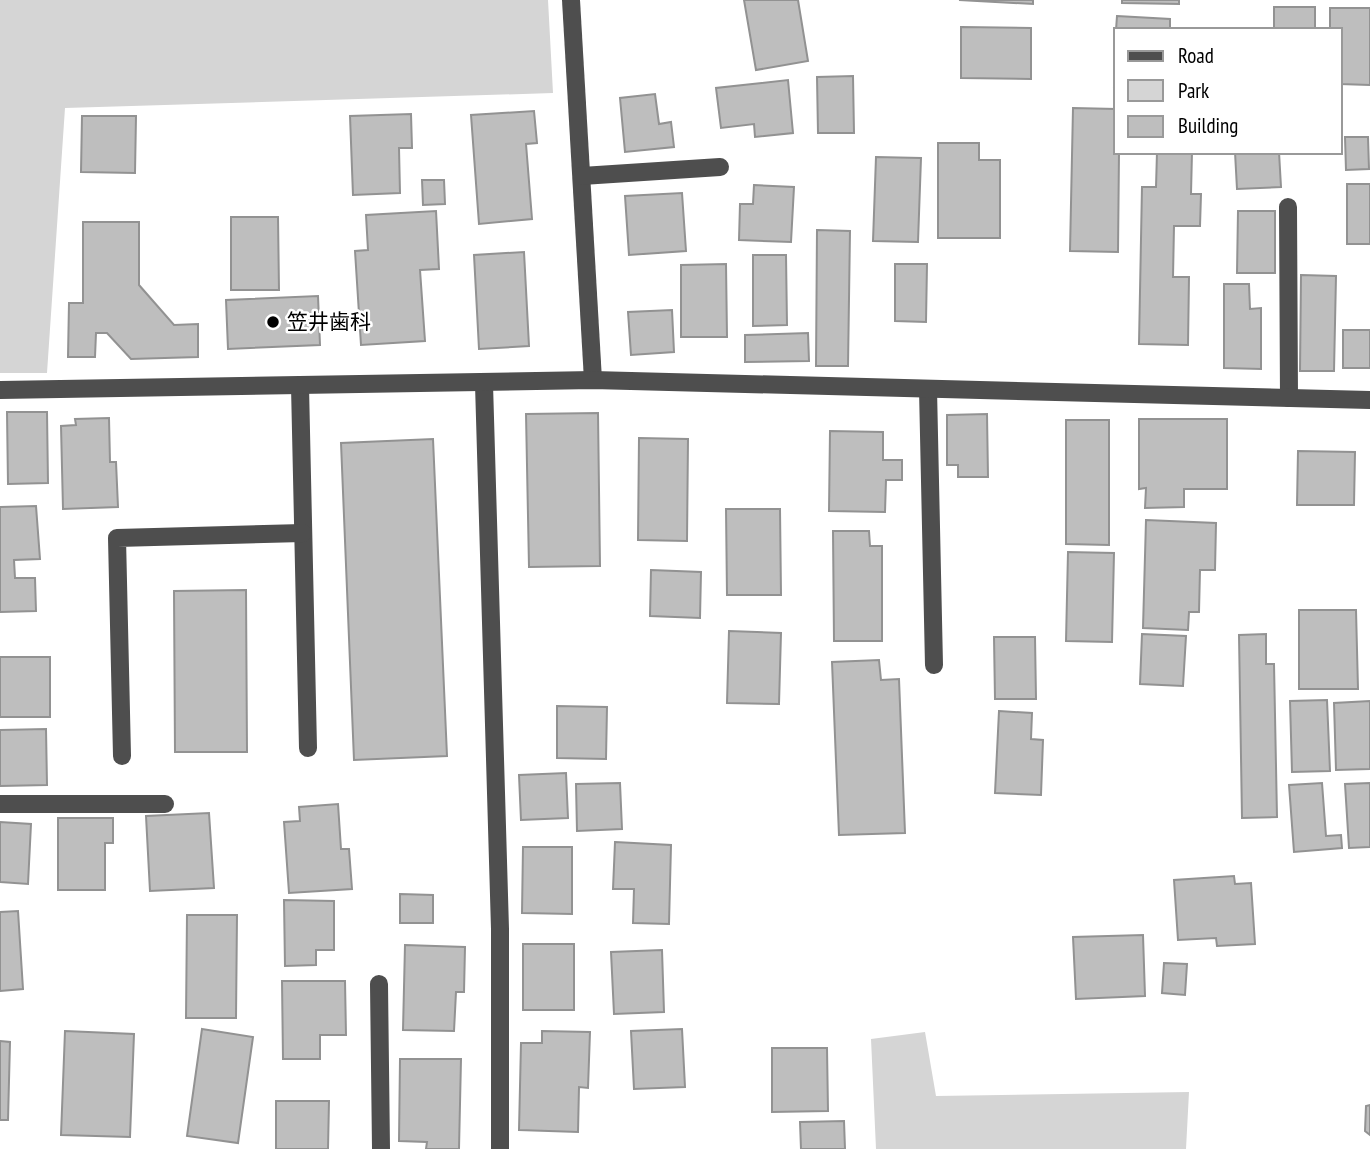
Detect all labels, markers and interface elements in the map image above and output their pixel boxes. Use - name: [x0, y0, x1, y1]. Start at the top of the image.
- legend: [1114, 28, 1342, 154]
- text: Road: [1178, 42, 1214, 69]
- text: Park: [1178, 77, 1209, 104]
- text: Building: [1178, 112, 1238, 139]
- place label: 笠井歯科: [287, 308, 371, 335]
- marker: 笠井歯科: [265, 314, 281, 330]

